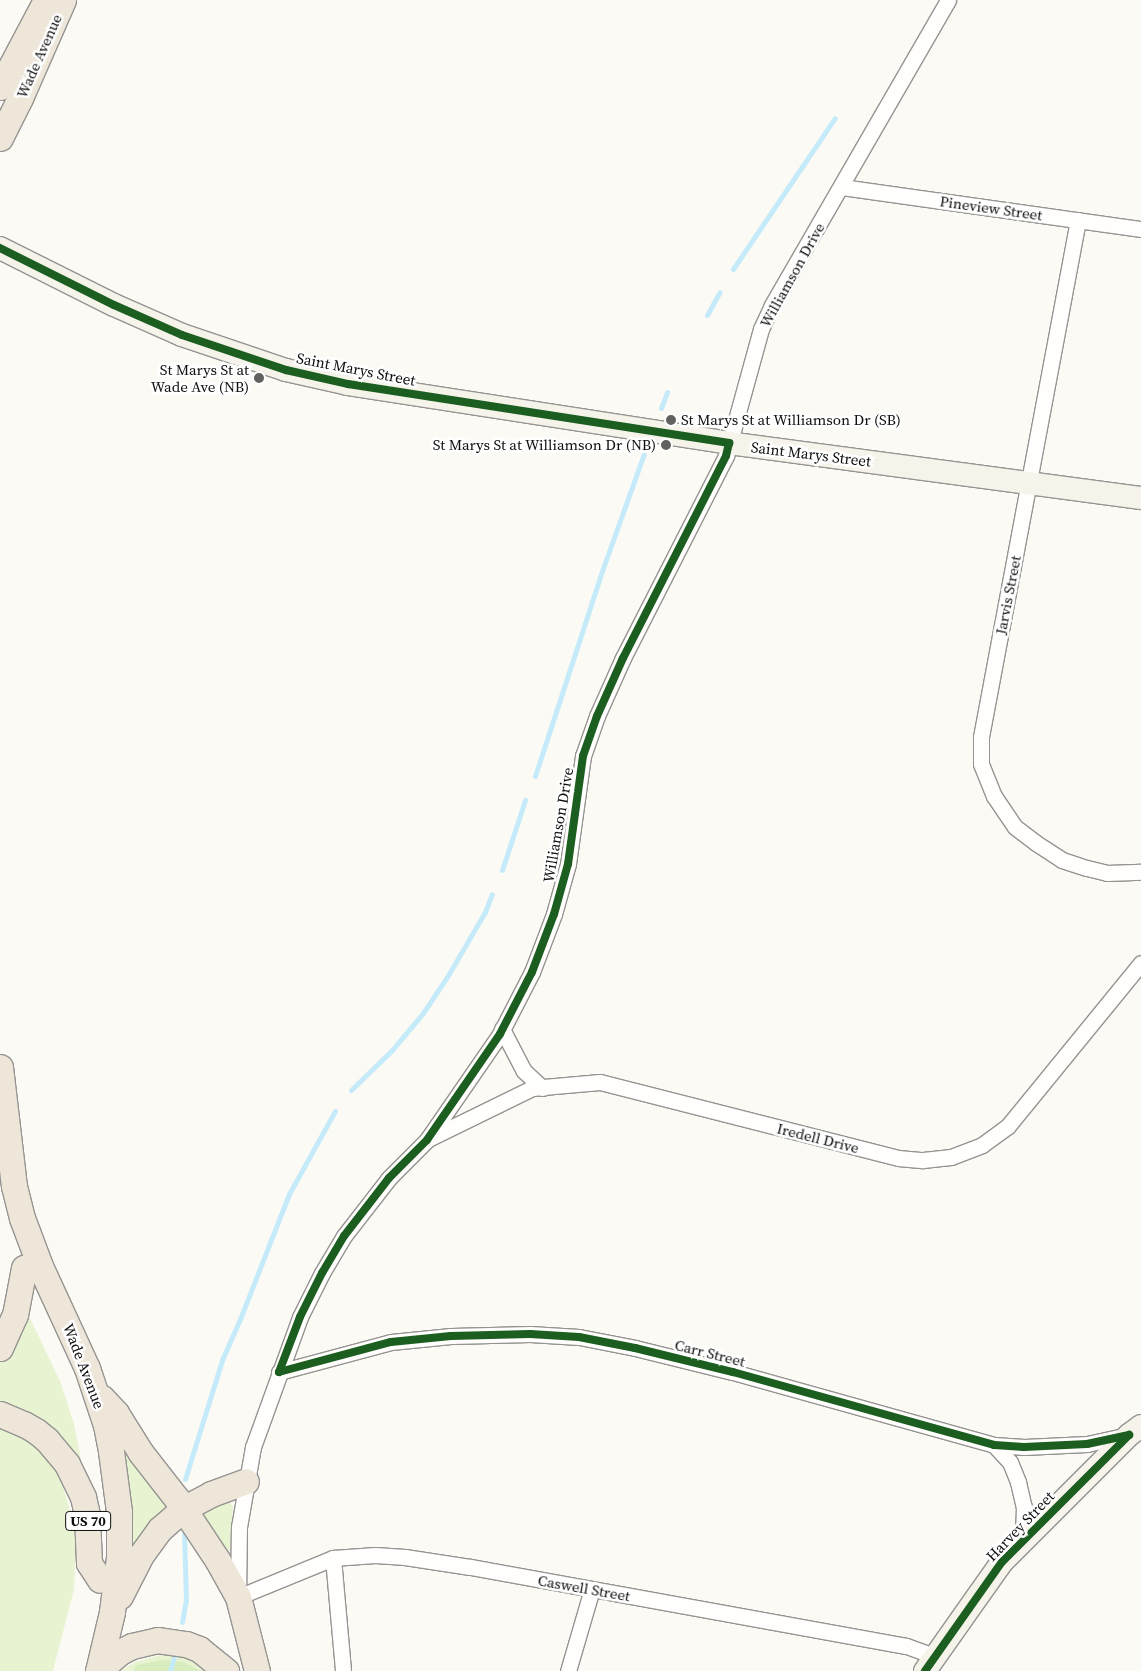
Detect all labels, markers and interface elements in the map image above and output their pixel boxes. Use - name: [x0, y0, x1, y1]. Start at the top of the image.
- street label: Wade Avenue: [12, 11, 66, 101]
- street label: Pineview Street: [939, 192, 1043, 224]
- street label: Williamson Drive: [756, 220, 828, 330]
- street label: Saint Marys Street: [295, 349, 417, 389]
- place label: St Marys St at Wade Ave (NB): [151, 360, 249, 395]
- marker: St Marys St at Wade Ave (NB): [253, 372, 265, 384]
- place label: St Marys St at Williamson Dr (SB): [681, 411, 901, 429]
- marker: St Marys St at Williamson Dr (SB): [665, 414, 677, 426]
- place label: St Marys St at Williamson Dr (NB): [432, 436, 656, 454]
- street label: Saint Marys Street: [750, 438, 872, 470]
- marker: St Marys St at Williamson Dr (NB): [660, 439, 672, 451]
- street label: Jarvis Street: [992, 554, 1024, 636]
- street label: Williamson Drive: [539, 766, 577, 884]
- street label: Iredell Drive: [775, 1119, 861, 1157]
- street label: Wade Avenue: [59, 1321, 109, 1411]
- street label: Carr Street: [673, 1336, 747, 1370]
- street label: Harvey Street: [982, 1487, 1058, 1565]
- road number: US 70: [64, 1510, 112, 1532]
- street label: Caswell Street: [536, 1571, 632, 1605]

